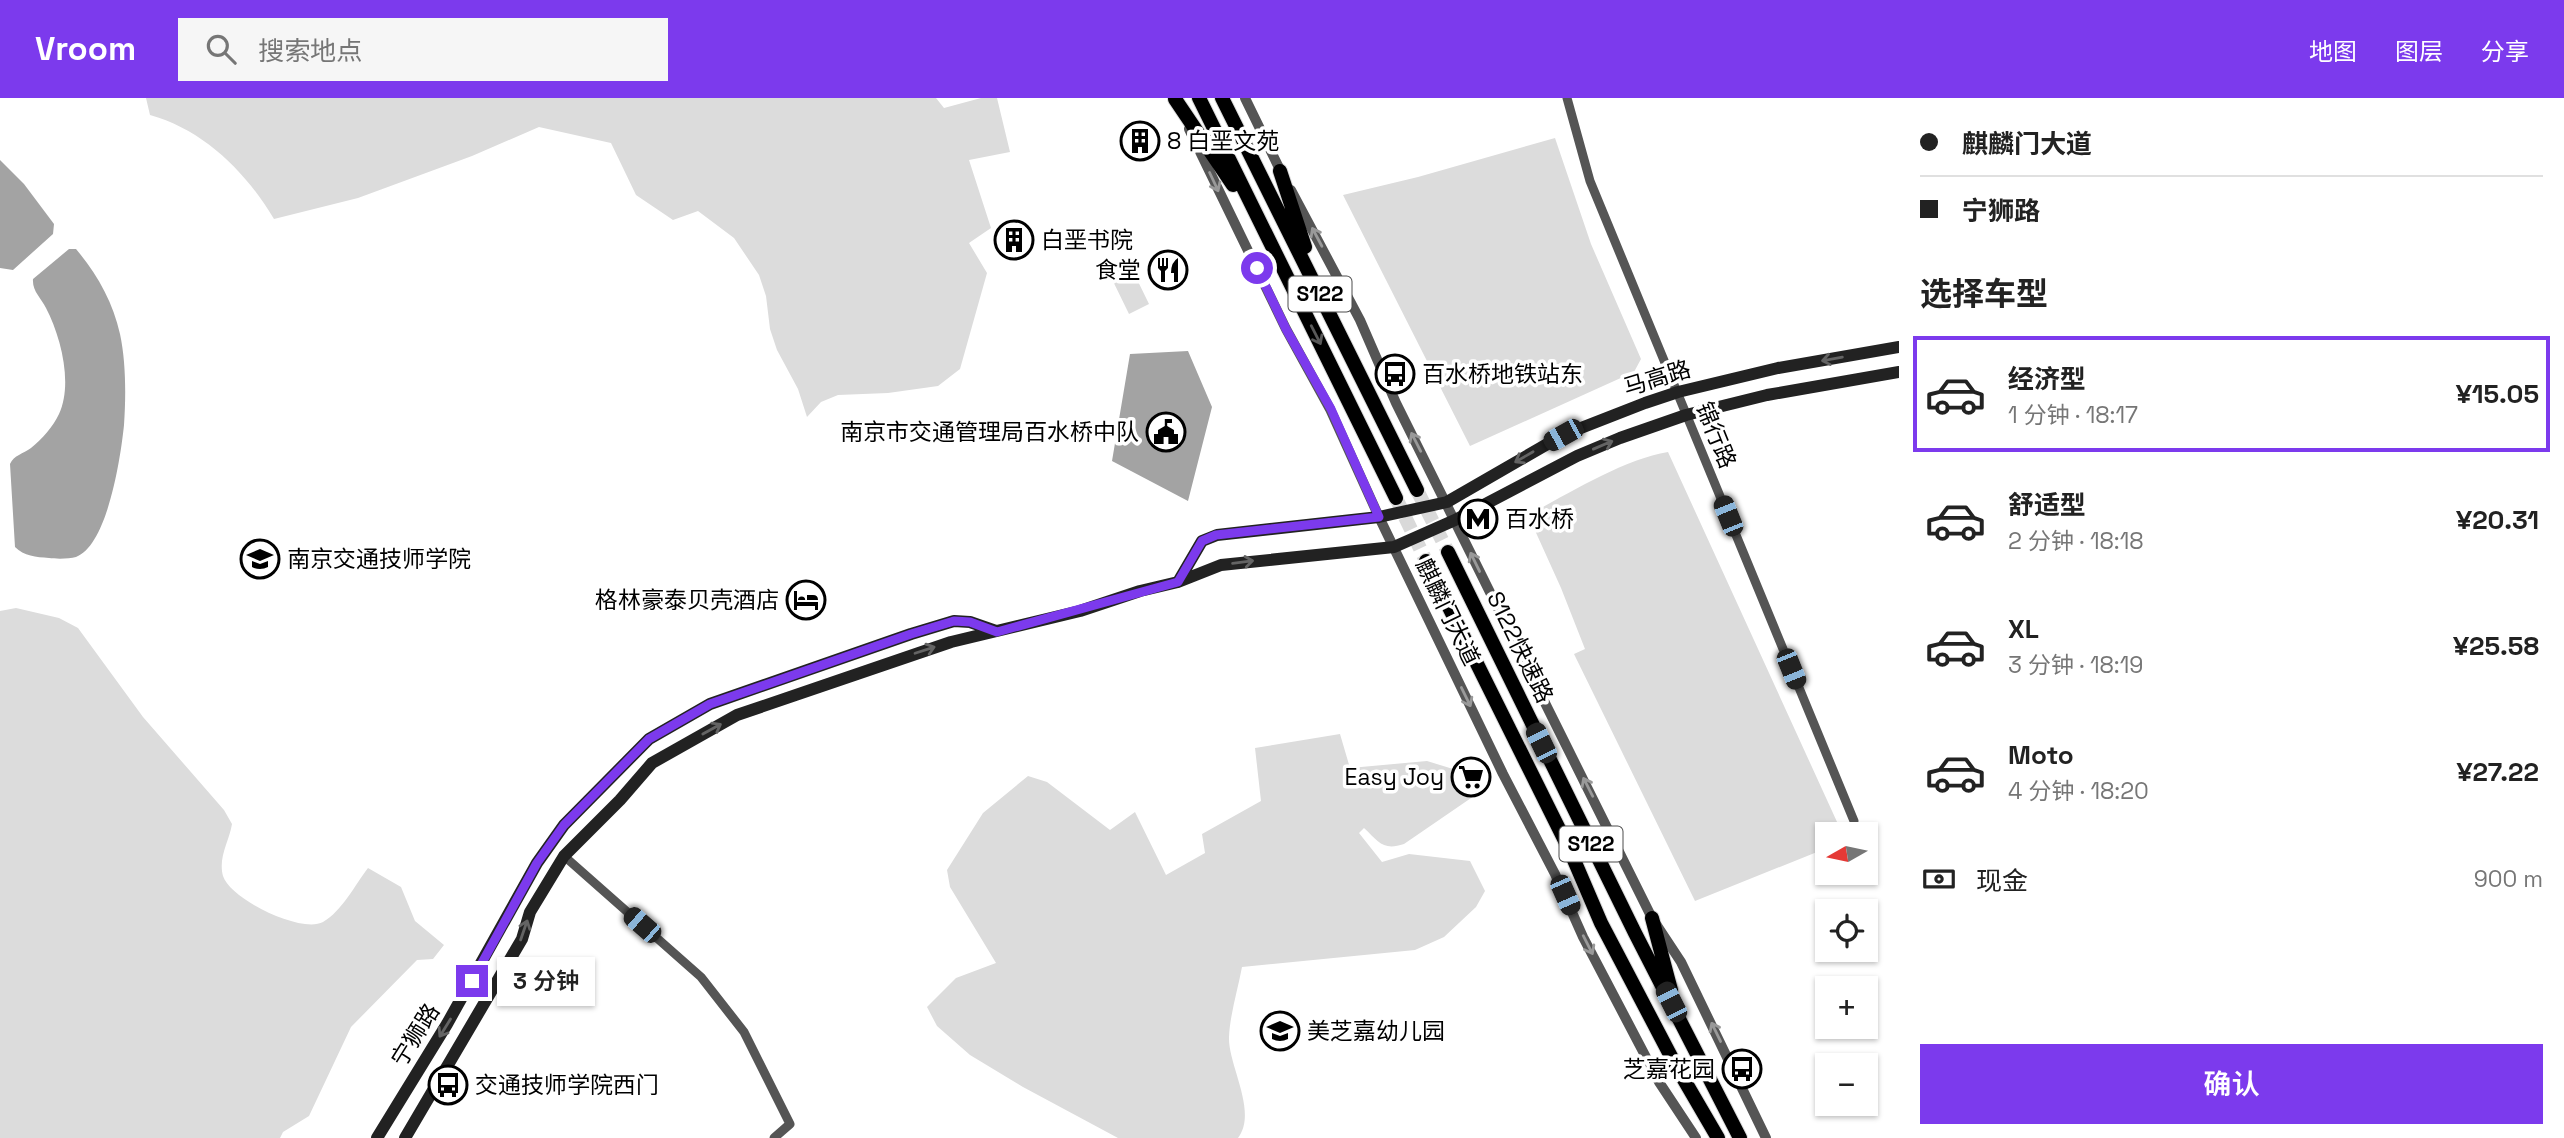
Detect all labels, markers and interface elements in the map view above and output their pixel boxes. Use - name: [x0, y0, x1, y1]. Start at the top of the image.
- search box: [178, 18, 668, 81]
- text: Vroom: [35, 28, 136, 70]
- icon: search: [202, 30, 240, 68]
- text: 搜索地点: [258, 34, 362, 68]
- text: 地图: [2309, 36, 2357, 67]
- text: 图层: [2395, 36, 2443, 67]
- text: 分享: [2481, 36, 2529, 67]
- building icon: 8 白垩文苑: [1119, 120, 1161, 162]
- place label: 8 白垩文苑: [1167, 126, 1279, 156]
- text: 麒麟门大道: [1962, 127, 2092, 161]
- one-way arrow: [1208, 171, 1221, 192]
- text: 宁狮路: [1962, 194, 2040, 228]
- building icon: 白垩书院: [993, 219, 1035, 261]
- place label: 白垩书院: [1041, 225, 1133, 255]
- one-way arrow: [1310, 227, 1324, 247]
- restaurant icon: 食堂: [1147, 249, 1189, 291]
- route start: [1241, 252, 1273, 284]
- place label: 食堂: [1095, 255, 1141, 285]
- text: 选择车型: [1920, 274, 2048, 314]
- road number: S122: [1288, 276, 1352, 312]
- one-way arrow: [1309, 324, 1323, 345]
- one-way arrow: [1821, 352, 1844, 366]
- bus stop icon: 百水桥地铁站东: [1374, 353, 1416, 395]
- street label: 马高路: [1620, 354, 1694, 402]
- place label: 百水桥地铁站东: [1422, 359, 1583, 389]
- text: 经济型: [2008, 362, 2086, 396]
- icon: car: [1924, 363, 1987, 426]
- text: ¥15.05: [2456, 377, 2539, 411]
- street label: 锦行路: [1689, 397, 1743, 473]
- text: 1 分钟 · 18:17: [2008, 400, 2138, 430]
- public building icon: 南京市交通管理局百水桥中队: [1145, 411, 1187, 453]
- car: [1540, 416, 1587, 454]
- place label: 南京市交通管理局百水桥中队: [840, 417, 1139, 447]
- one-way arrow: [1408, 432, 1422, 452]
- one-way arrow: [1592, 438, 1613, 451]
- one-way arrow: [1514, 451, 1534, 465]
- text: 舒适型: [2008, 488, 2086, 522]
- icon: car: [1924, 489, 1987, 552]
- car: [1711, 493, 1746, 539]
- metro station icon: 百水桥: [1457, 498, 1499, 540]
- text: ¥20.31: [2456, 503, 2539, 537]
- place label: 百水桥: [1505, 504, 1574, 534]
- text: 2 分钟 · 18:18: [2008, 526, 2144, 556]
- school or university icon: 南京交通技师学院: [239, 538, 281, 580]
- place label: 南京交通技师学院: [287, 544, 471, 574]
- one-way arrow: [1468, 552, 1482, 573]
- street label: 麒麟门大道: [1409, 554, 1487, 670]
- one-way arrow: [1231, 556, 1254, 569]
- hotel icon: 格林豪泰贝壳酒店: [785, 579, 827, 621]
- place label: 格林豪泰贝壳酒店: [595, 585, 779, 615]
- street label: S122快速路: [1480, 586, 1560, 708]
- text: XL: [2008, 612, 2039, 646]
- icon: car: [1924, 615, 1987, 678]
- text: ¥25.58: [2453, 629, 2539, 663]
- one-way arrow: [913, 643, 935, 656]
- car: [1774, 646, 1809, 692]
- text: 3 分钟 · 18:19: [2008, 650, 2143, 680]
- one-way arrow: [1460, 686, 1473, 707]
- car: [1523, 720, 1560, 766]
- one-way arrow: [701, 722, 721, 736]
- text: Moto: [2008, 738, 2074, 772]
- icon: car: [1924, 741, 1987, 804]
- text: ¥27.22: [2456, 755, 2539, 789]
- supermarket icon: Easy Joy: [1450, 756, 1492, 798]
- place label: Easy Joy: [1344, 762, 1444, 792]
- text: 4 分钟 · 18:20: [2008, 776, 2149, 806]
- one-way arrow: [1580, 778, 1594, 798]
- north arrow: [1815, 822, 1878, 886]
- map controls: [1815, 822, 1878, 1116]
- road number: S122: [1560, 826, 1622, 862]
- icon: cash: [1920, 860, 1958, 898]
- text: 现金: [1976, 864, 2028, 898]
- text: 900 m: [2474, 864, 2543, 894]
- car: [1547, 872, 1584, 918]
- button: locate: [1815, 899, 1878, 962]
- car: [620, 903, 665, 947]
- one-way arrow: [519, 920, 531, 942]
- one-way arrow: [1581, 934, 1595, 955]
- callout: 3 分钟: [496, 956, 594, 1006]
- route end: [456, 965, 488, 997]
- text: 3 分钟: [513, 966, 579, 996]
- button: +: [1815, 976, 1878, 1039]
- car: [1653, 979, 1690, 1025]
- street label: 宁狮路: [384, 998, 446, 1072]
- school or university icon: 美芝嘉幼儿园: [1259, 1010, 1301, 1052]
- place label: 美芝嘉幼儿园: [1307, 1016, 1445, 1046]
- one-way arrow: [437, 1017, 451, 1037]
- one-way arrow: [1708, 1022, 1722, 1043]
- button: 确认: [1920, 1044, 2543, 1124]
- bus stop icon: 芝嘉花园: [1721, 1048, 1763, 1090]
- button: −: [1815, 1053, 1878, 1116]
- place label: 芝嘉花园: [1623, 1054, 1715, 1084]
- bus stop icon: 交通技师学院西门: [427, 1064, 469, 1106]
- place label: 交通技师学院西门: [475, 1070, 659, 1100]

